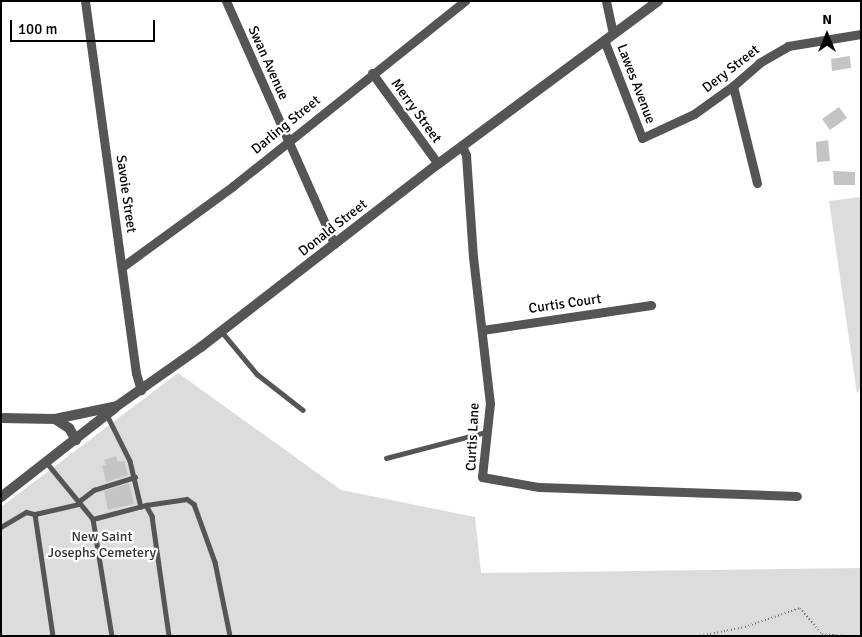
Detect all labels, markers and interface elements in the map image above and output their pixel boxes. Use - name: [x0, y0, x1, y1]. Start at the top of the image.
- scale bar: [12, 10, 158, 42]
- north arrow: [802, 10, 852, 60]
- text: N: [822, 11, 832, 28]
- text: 100 m: [18, 20, 58, 38]
- street label: Swan Avenue: [244, 23, 292, 103]
- street label: Lawes Avenue: [613, 42, 659, 126]
- street label: Dery Street: [699, 42, 763, 96]
- street label: Merry Street: [387, 76, 445, 146]
- street label: Darling Street: [248, 92, 324, 158]
- street label: Savoie Street: [112, 154, 140, 234]
- street label: Donald Street: [295, 196, 371, 260]
- street label: Curtis Court: [528, 291, 602, 317]
- street label: Curtis Lane: [463, 402, 483, 472]
- park label: New Saint Josephs Cemetery: [48, 529, 156, 562]

